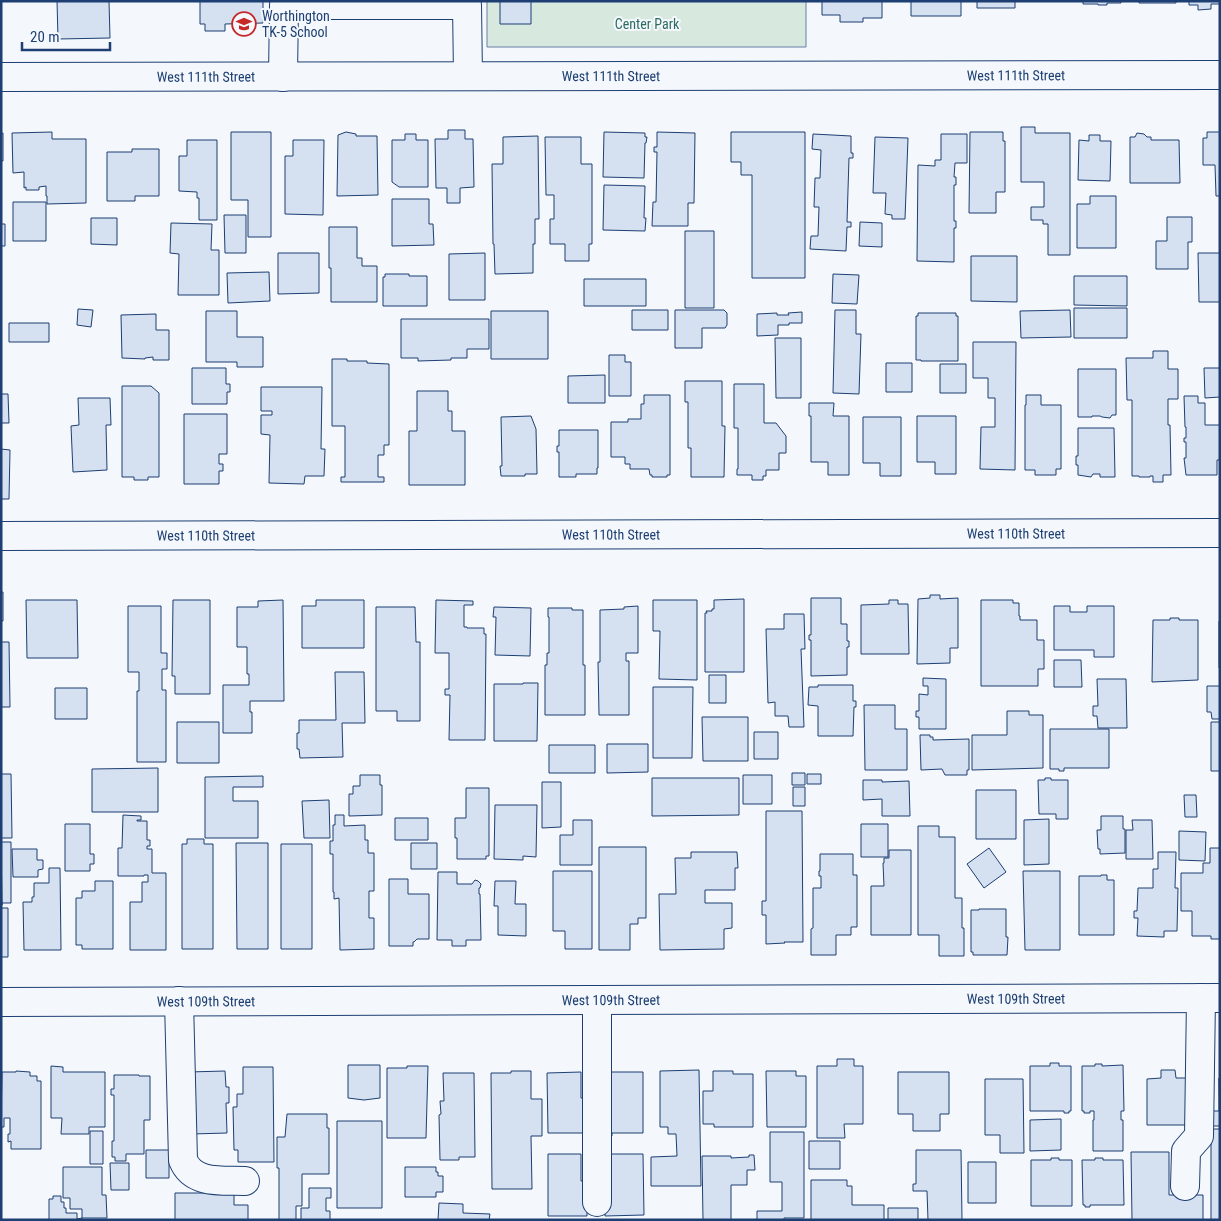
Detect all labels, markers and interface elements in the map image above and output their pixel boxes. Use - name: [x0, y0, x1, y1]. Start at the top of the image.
- place label: Worthington TK-5 School: [262, 8, 330, 40]
- school or university icon: Worthington TK-5 School: [231, 11, 257, 37]
- park label: Center Park: [615, 16, 680, 32]
- scale bar: [22, 20, 110, 52]
- text: 20 m: [30, 28, 60, 46]
- street label: West 111th Street: [967, 67, 1065, 83]
- street label: West 111th Street: [562, 68, 660, 84]
- street label: West 111th Street: [157, 69, 255, 85]
- street label: West 110th Street: [967, 525, 1065, 542]
- street label: West 110th Street: [562, 526, 660, 543]
- street label: West 110th Street: [157, 527, 255, 544]
- street label: West 109th Street: [967, 991, 1065, 1007]
- street label: West 109th Street: [562, 992, 660, 1008]
- street label: West 109th Street: [157, 993, 255, 1009]

